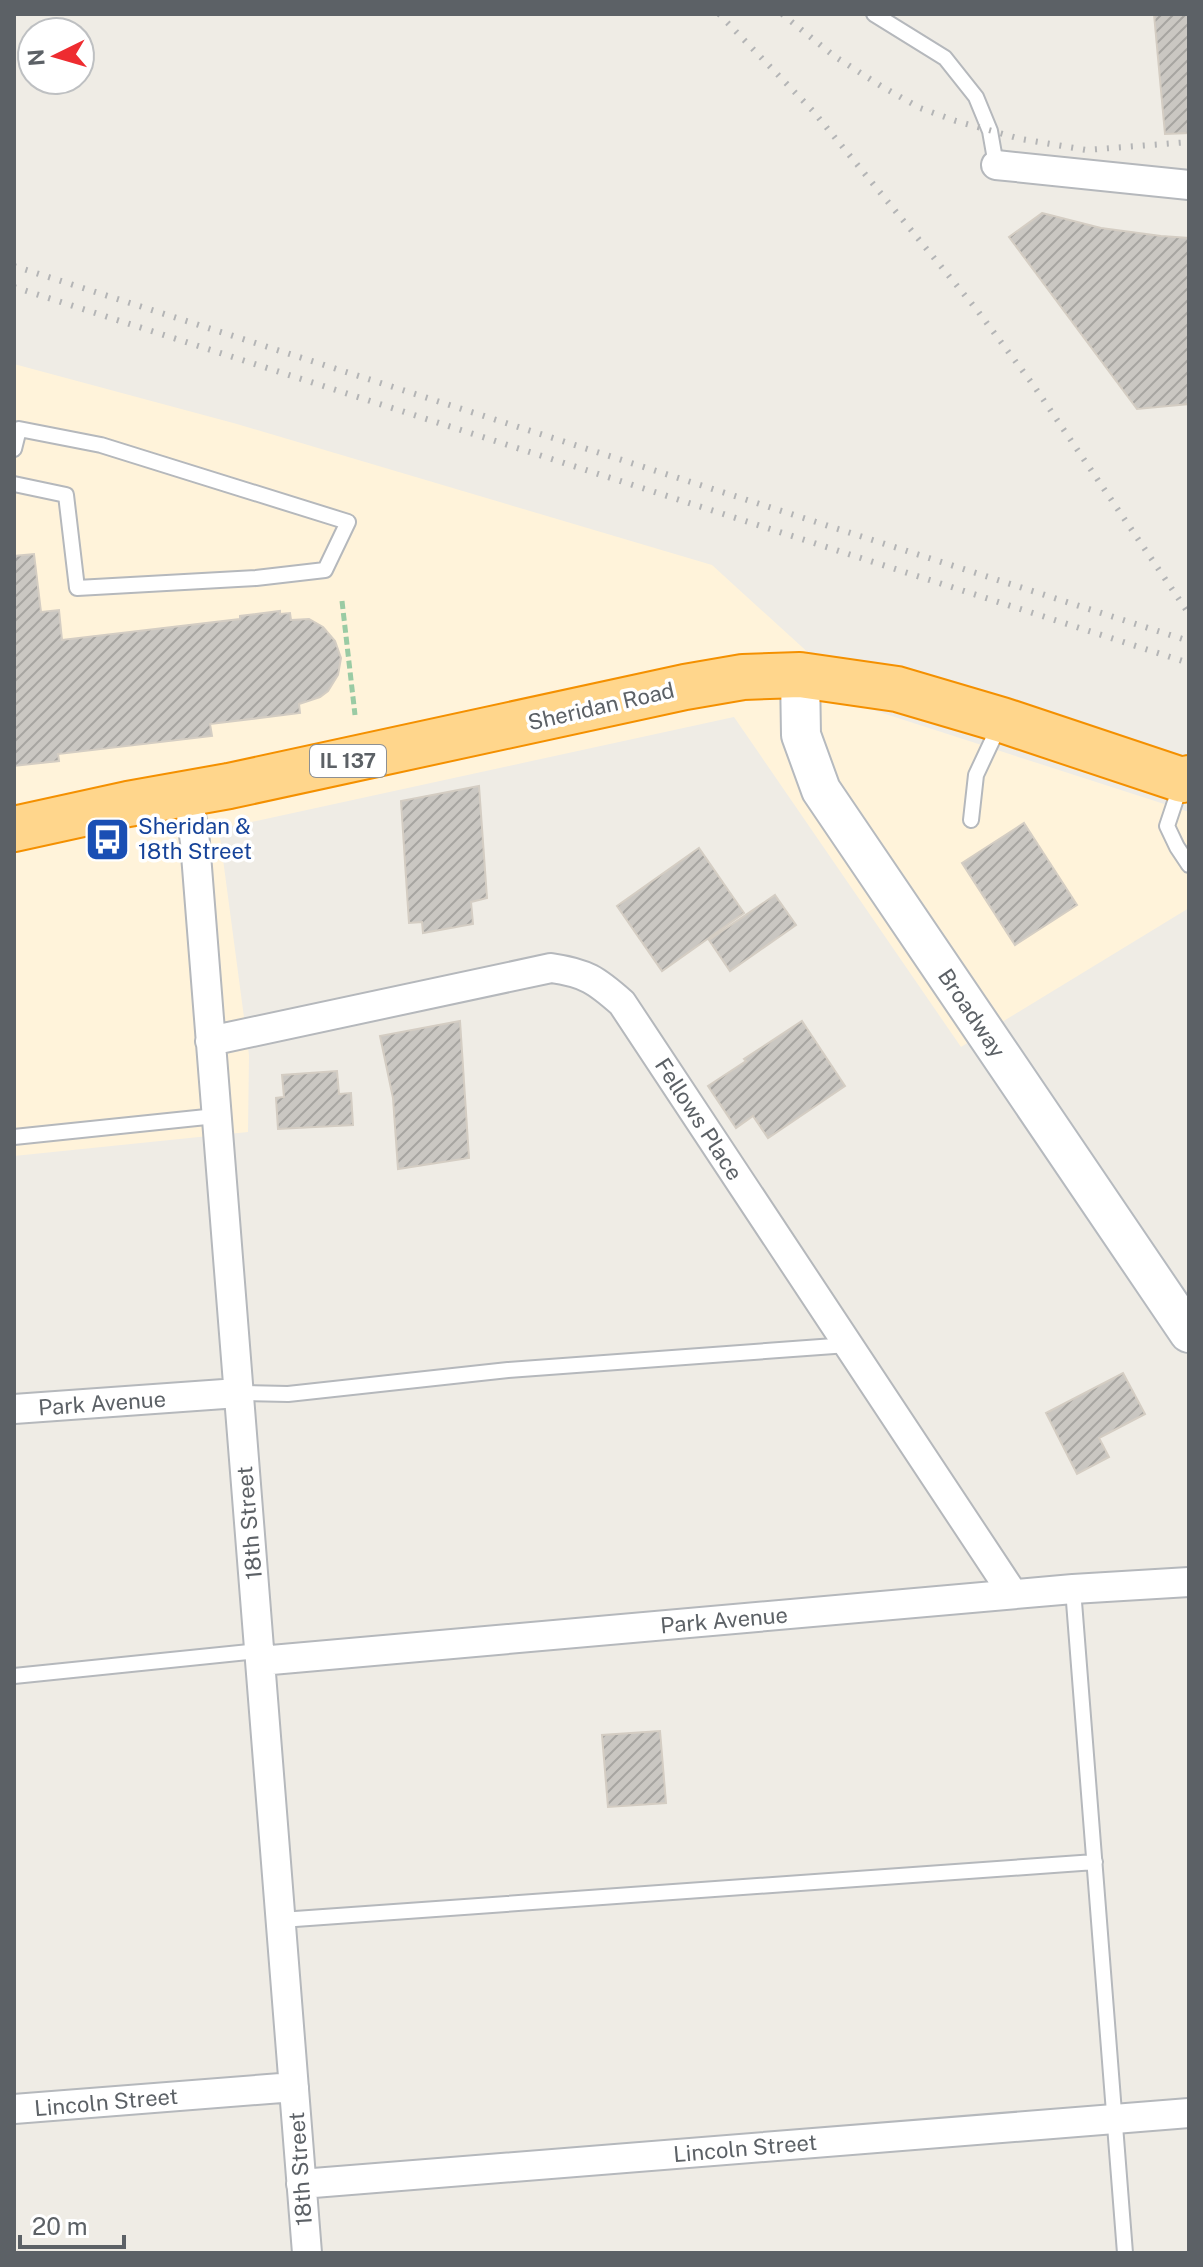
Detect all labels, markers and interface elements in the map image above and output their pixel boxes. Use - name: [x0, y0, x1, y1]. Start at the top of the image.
- north arrow: [16, 16, 96, 96]
- text: N: [22, 48, 50, 67]
- street label: Sheridan Road: [525, 677, 677, 735]
- road number: IL 137: [310, 745, 386, 777]
- place label: Sheridan & 18th Street: [138, 813, 252, 864]
- bus stop icon: Sheridan & 18th Street: [83, 815, 131, 863]
- street label: Broadway: [933, 964, 1011, 1062]
- street label: Fellows Place: [650, 1053, 748, 1185]
- street label: Park Avenue: [37, 1386, 167, 1420]
- street label: 18th Street: [231, 1465, 267, 1581]
- street label: Park Avenue: [659, 1601, 789, 1639]
- street label: Lincoln Street: [33, 2083, 179, 2121]
- street label: 18th Street: [283, 2111, 317, 2227]
- street label: Lincoln Street: [672, 2129, 818, 2167]
- scale bar: [20, 2199, 124, 2249]
- text: 20 m: [32, 2212, 88, 2240]

